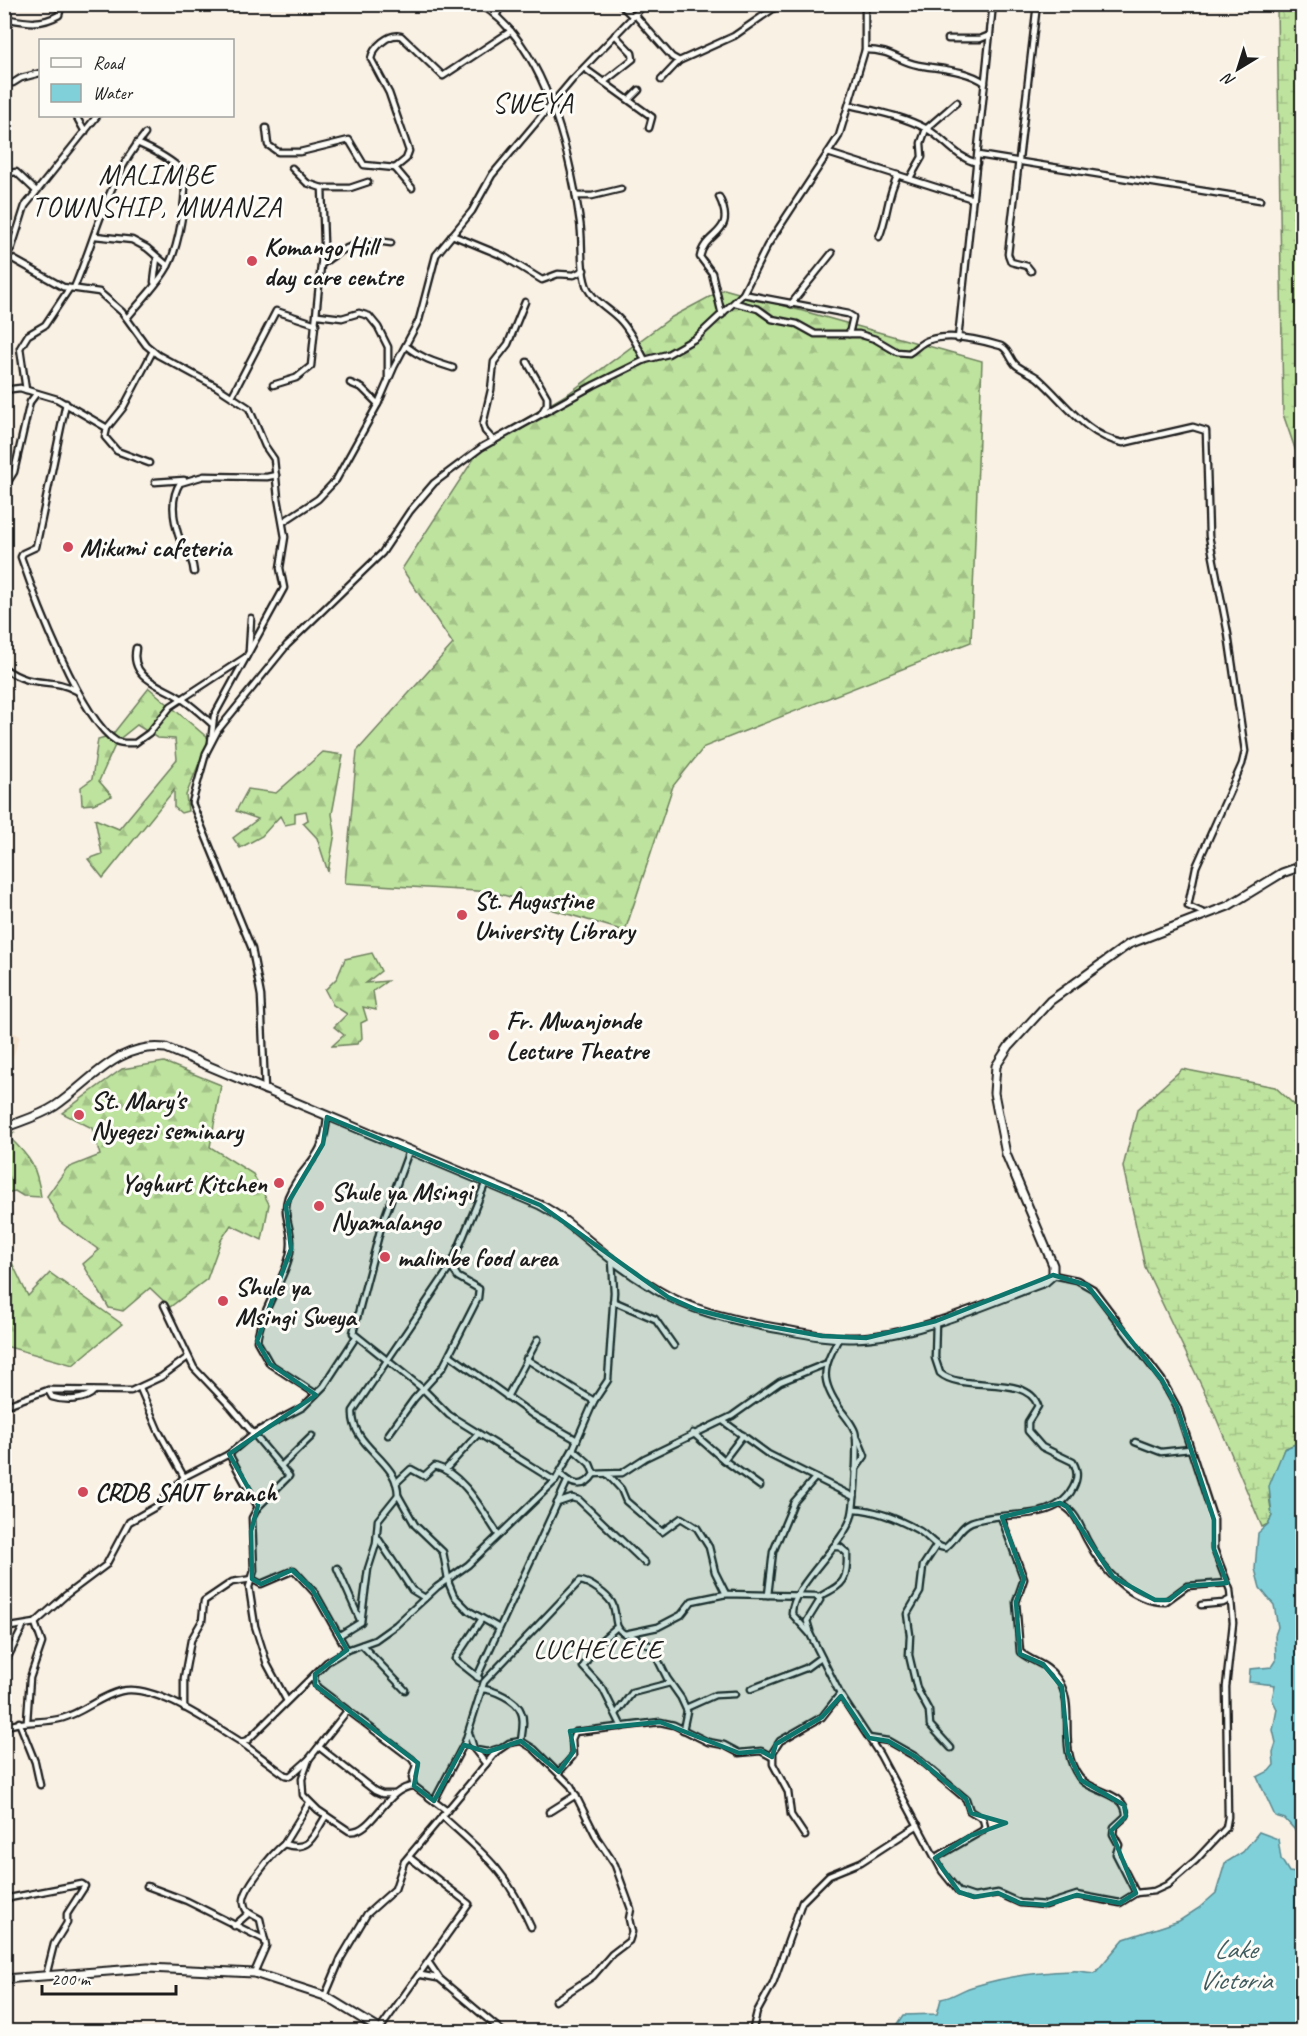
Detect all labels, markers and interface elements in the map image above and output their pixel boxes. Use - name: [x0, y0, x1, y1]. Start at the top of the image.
- legend: [39, 39, 234, 117]
- north arrow: [1208, 39, 1268, 99]
- text: Road: [93, 52, 126, 74]
- text: N: [1217, 67, 1239, 91]
- text: Water: [93, 82, 134, 104]
- district label: SWEYA: [492, 85, 574, 120]
- district label: MALIMBE TOWNSHIP, MWANZA: [32, 157, 283, 224]
- place label: Komango Hill day care centre: [264, 230, 405, 293]
- marker: Komango Hill day care centre: [245, 254, 259, 268]
- place label: Mikumi cafeteria: [80, 531, 234, 564]
- marker: Mikumi cafeteria: [61, 540, 75, 554]
- place label: St. Augustine University Library: [474, 884, 638, 947]
- marker: St. Augustine University Library: [455, 908, 469, 922]
- place label: Fr. Mwanjonde Lecture Theatre: [506, 1004, 651, 1067]
- marker: Fr. Mwanjonde Lecture Theatre: [487, 1028, 501, 1042]
- place label: St. Mary's Nyegezi seminary: [91, 1084, 245, 1147]
- marker: St. Mary's Nyegezi seminary: [72, 1108, 86, 1122]
- place label: Yoghurt Kitchen: [121, 1167, 268, 1200]
- place label: Shule ya Msingi Nyamalango: [331, 1175, 475, 1238]
- marker: Yoghurt Kitchen: [272, 1176, 286, 1190]
- marker: Shule ya Msingi Nyamalango: [312, 1199, 326, 1213]
- place label: malimbe food area: [397, 1241, 560, 1274]
- marker: malimbe food area: [378, 1250, 392, 1264]
- place label: Shule ya Msingi Sweya: [235, 1270, 358, 1333]
- marker: Shule ya Msingi Sweya: [216, 1294, 230, 1308]
- place label: CRDB SAUT branch: [95, 1476, 277, 1509]
- marker: CRDB SAUT branch: [76, 1485, 90, 1499]
- district label: LUCHELELE: [533, 1632, 665, 1666]
- water label: Lake Victoria: [1199, 1932, 1274, 1997]
- scale bar: [42, 1958, 176, 1996]
- text: 200 m: [51, 1968, 92, 1990]

